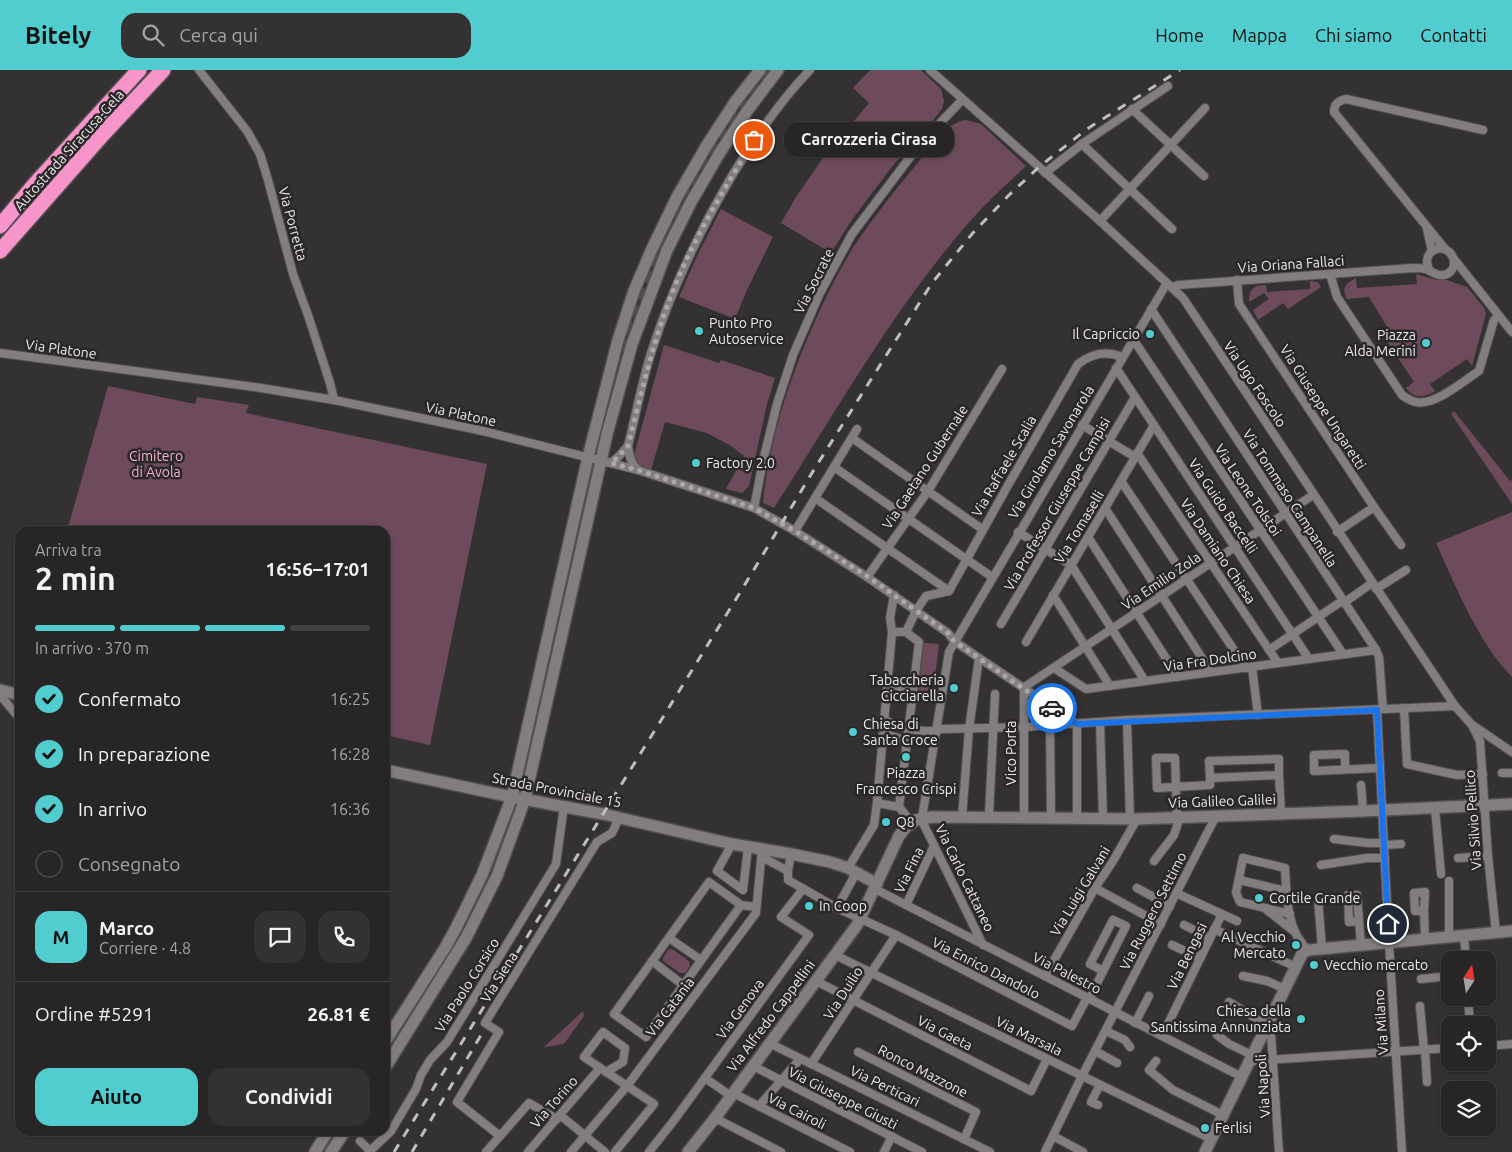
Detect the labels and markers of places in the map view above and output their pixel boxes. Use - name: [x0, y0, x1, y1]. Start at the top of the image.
- pin: [733, 119, 775, 161]
- callout: Carrozzeria Cirasa: [784, 122, 954, 158]
- place label: Punto Pro Autoservice: [709, 315, 784, 347]
- marker: Punto Pro Autoservice: [693, 325, 705, 337]
- place label: Il Capriccio: [1072, 326, 1140, 342]
- place label: Piazza Alda Merini: [1345, 327, 1416, 359]
- marker: Il Capriccio: [1144, 328, 1156, 340]
- marker: Piazza Alda Merini: [1420, 337, 1432, 349]
- place label: Factory 2.0: [706, 455, 775, 471]
- marker: Factory 2.0: [690, 457, 702, 469]
- place label: Tabaccheria Cicciarella: [870, 672, 944, 704]
- marker: Tabaccheria Cicciarella: [948, 682, 960, 694]
- place label: Chiesa di Santa Croce: [863, 716, 938, 748]
- marker: Chiesa di Santa Croce: [847, 726, 859, 738]
- marker: Piazza Francesco Crispi: [900, 751, 912, 763]
- place label: Piazza Francesco Crispi: [856, 765, 956, 797]
- place label: Q8: [896, 814, 915, 830]
- marker: Q8: [880, 816, 892, 828]
- place label: Cortile Grande: [1269, 890, 1360, 906]
- marker: Cortile Grande: [1253, 892, 1265, 904]
- place label: In Coop: [819, 898, 867, 914]
- marker: In Coop: [803, 900, 815, 912]
- pin: [1367, 903, 1409, 945]
- place label: Al Vecchio Mercato: [1221, 929, 1286, 961]
- marker: Al Vecchio Mercato: [1290, 939, 1302, 951]
- place label: Vecchio mercato: [1324, 957, 1428, 973]
- marker: Vecchio mercato: [1308, 959, 1320, 971]
- place label: Chiesa della Santissima Annunziata: [1151, 1003, 1291, 1035]
- marker: Chiesa della Santissima Annunziata: [1295, 1013, 1307, 1025]
- place label: Ferlisi: [1215, 1120, 1252, 1136]
- marker: Ferlisi: [1199, 1122, 1211, 1134]

